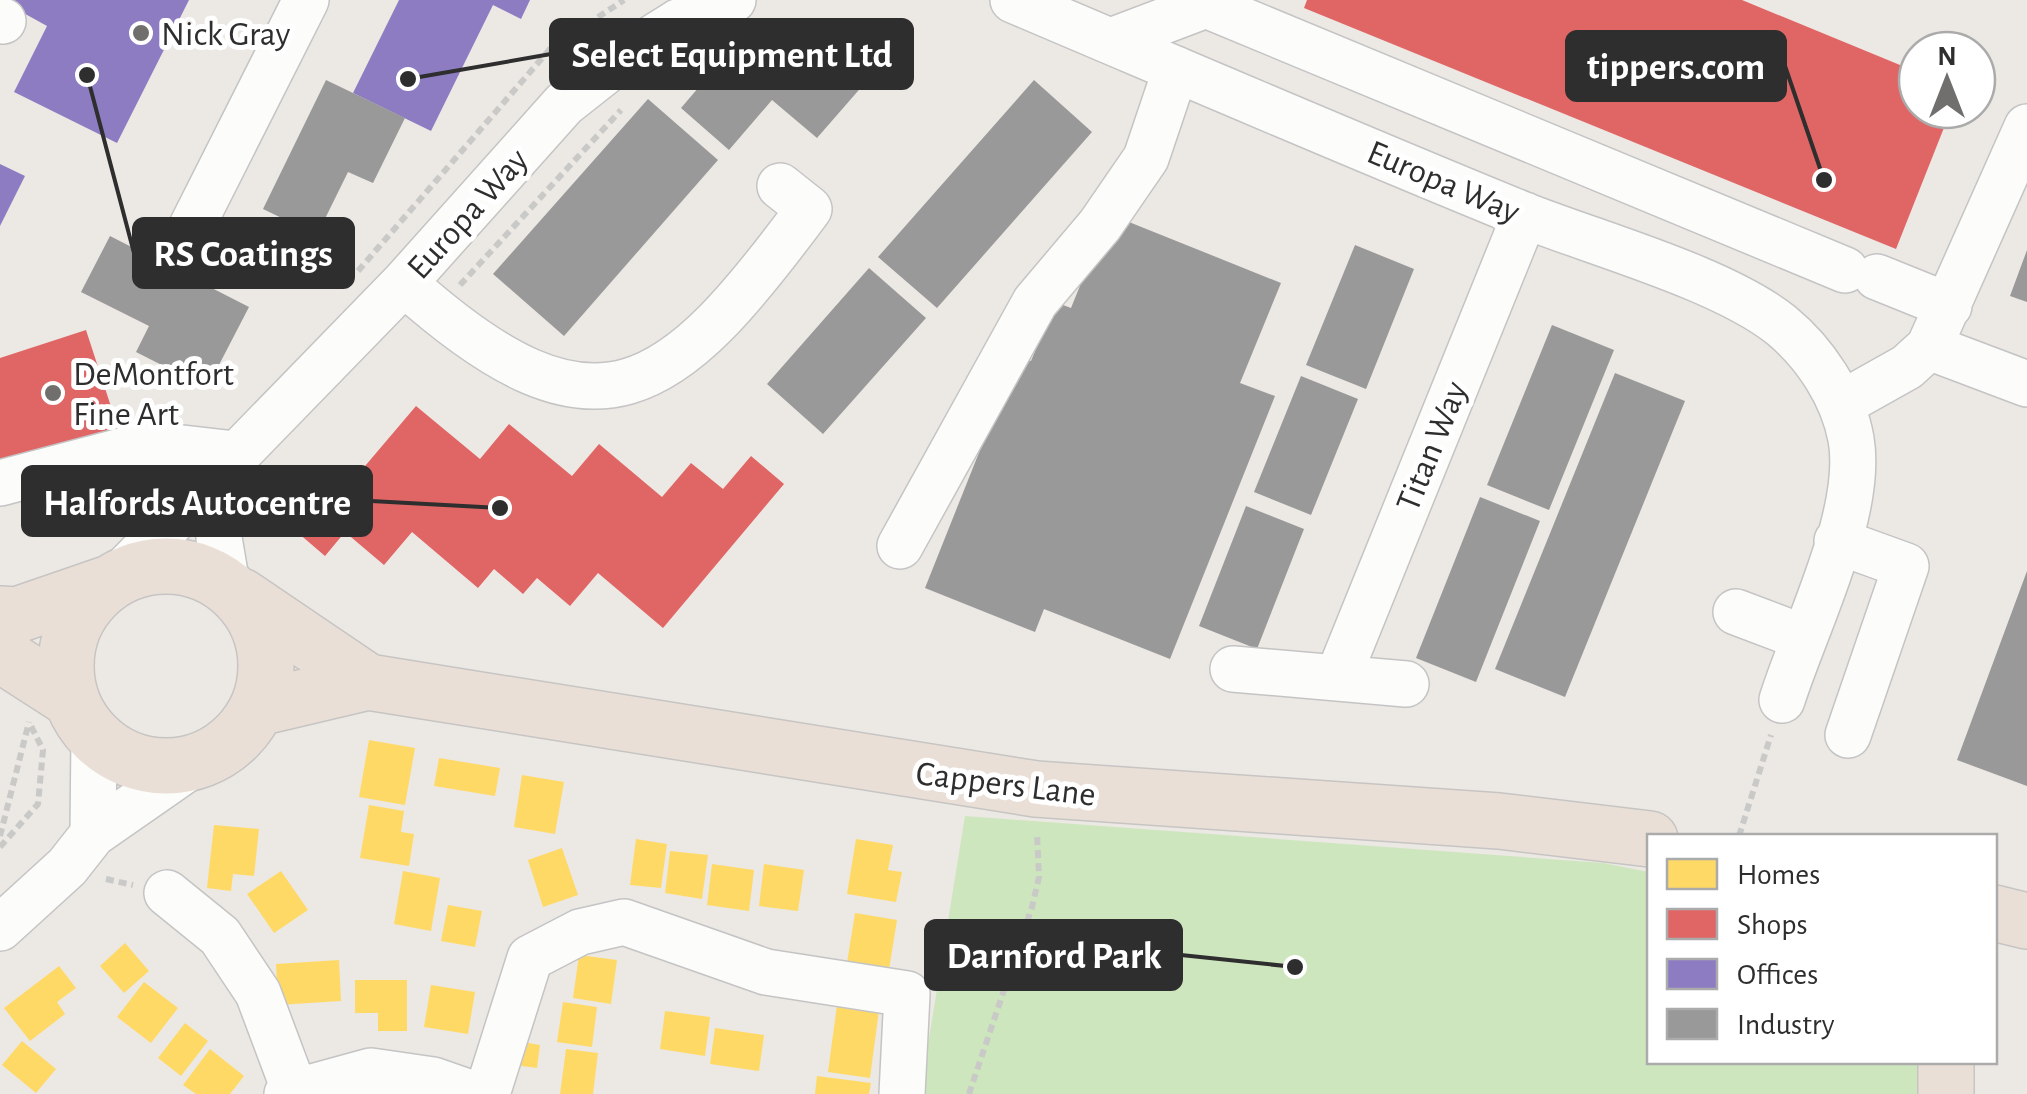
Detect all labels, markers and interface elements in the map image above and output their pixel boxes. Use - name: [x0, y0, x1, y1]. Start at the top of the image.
- place label: Nick Gray: [161, 17, 291, 52]
- callout: Select Equipment Ltd: [551, 20, 912, 88]
- marker: Nick Gray: [130, 22, 152, 44]
- north arrow: [1897, 30, 1997, 130]
- callout: tippers.com: [1567, 32, 1785, 100]
- text: Select Equipment Ltd: [572, 37, 893, 75]
- text: N: [1937, 43, 1957, 71]
- text: tippers.com: [1587, 49, 1765, 87]
- street label: Europa Way: [1362, 135, 1525, 230]
- street label: Europa Way: [401, 142, 535, 286]
- callout: RS Coatings: [134, 219, 353, 287]
- text: RS Coatings: [153, 236, 333, 274]
- place label: DeMontfort Fine Art: [73, 357, 234, 432]
- street label: Titan Way: [1391, 377, 1474, 516]
- marker: DeMontfort Fine Art: [42, 382, 64, 404]
- callout: Halfords Autocentre: [23, 467, 371, 535]
- text: Halfords Autocentre: [43, 485, 351, 523]
- street label: Cappers Lane: [914, 756, 1098, 813]
- legend: [1647, 834, 1997, 1064]
- text: Homes: [1737, 860, 1820, 890]
- text: Shops: [1737, 910, 1808, 940]
- callout: Darnford Park: [926, 921, 1181, 989]
- text: Darnford Park: [946, 938, 1162, 976]
- text: Offices: [1737, 960, 1818, 990]
- text: Industry: [1737, 1010, 1835, 1040]

